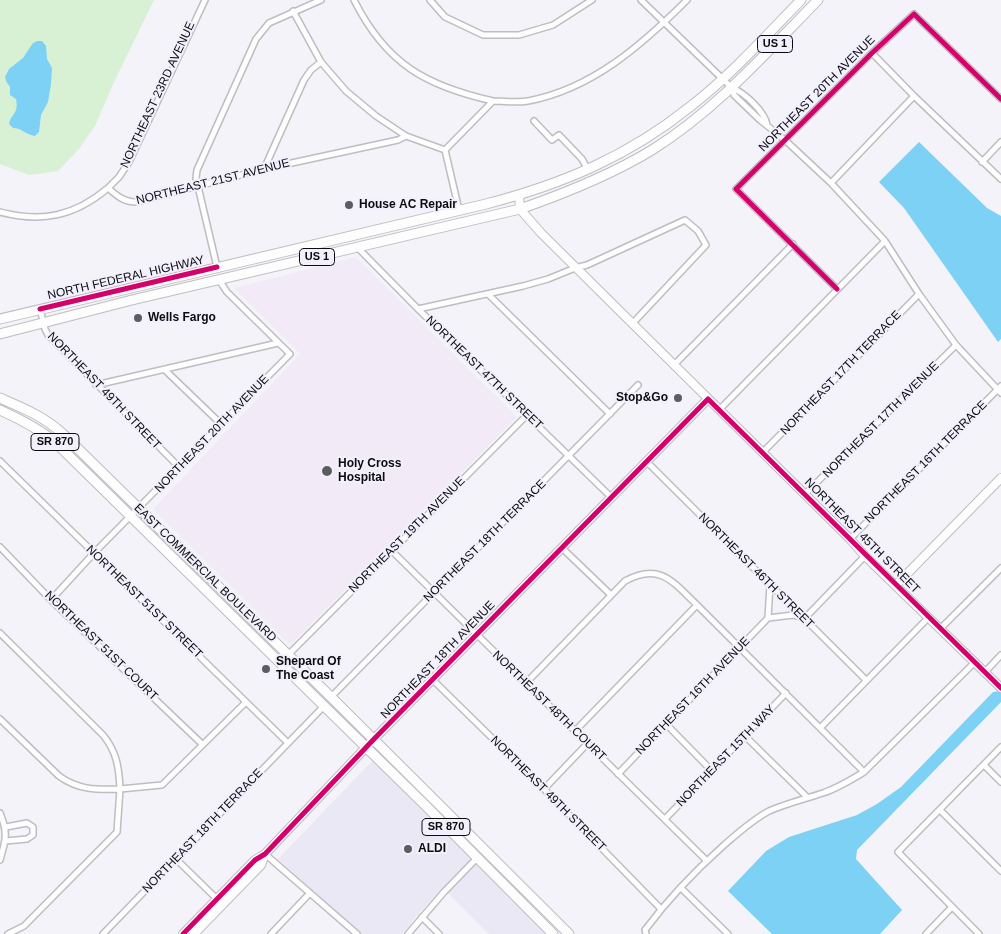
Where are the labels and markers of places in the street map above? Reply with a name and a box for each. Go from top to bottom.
place label: House AC Repair [359,198,457,212]
marker: House AC Repair [343,199,355,211]
place label: Wells Fargo [148,311,216,325]
marker: Wells Fargo [132,312,144,324]
place label: Stop&Go [616,391,668,405]
marker: Stop&Go [672,392,684,404]
place label: Holy Cross Hospital [338,457,401,485]
marker: Holy Cross Hospital [320,464,334,478]
place label: Shepard Of The Coast [276,655,341,683]
marker: Shepard Of The Coast [260,663,272,675]
place label: ALDI [418,842,446,856]
marker: ALDI [402,843,414,855]

